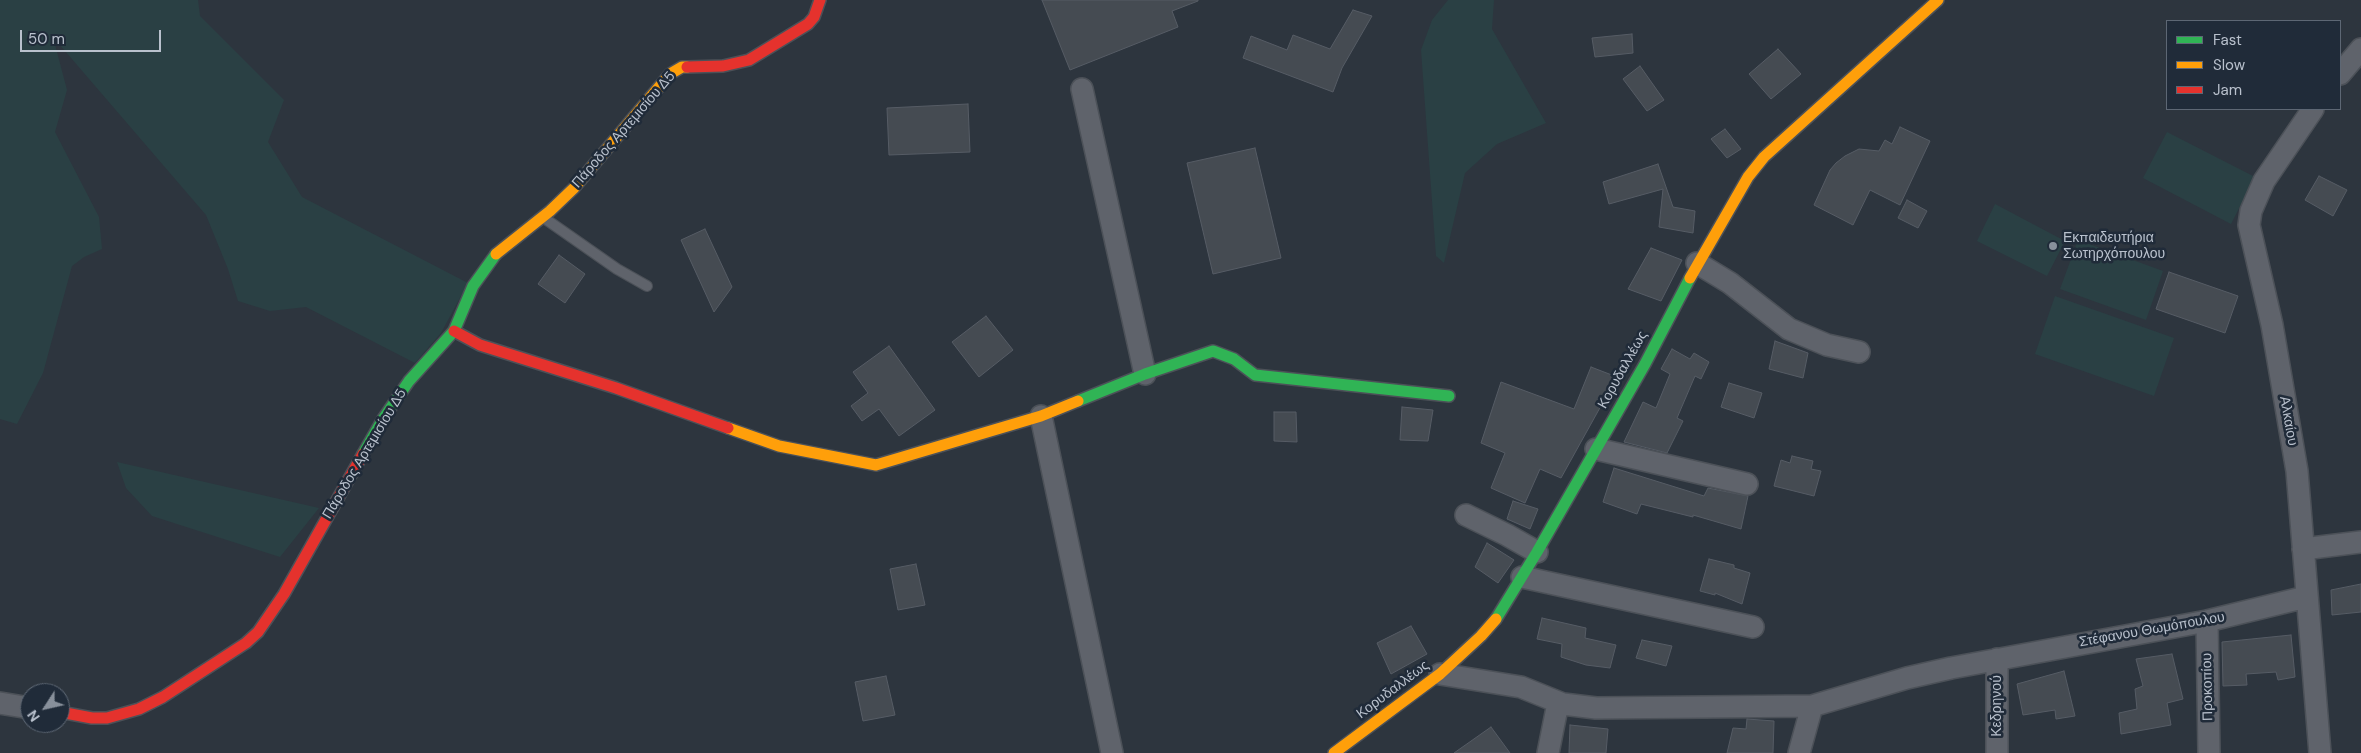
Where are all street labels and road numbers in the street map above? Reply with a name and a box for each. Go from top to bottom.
street label: Πάροδος Αρτεμισίου Δ5 [569,68,679,192]
street label: Κορυδαλλέως [1595,328,1651,412]
street label: Πάροδος Αρτεμισίου Δ5 [319,386,411,522]
street label: Αλκαίου [2275,395,2301,447]
street label: Στέφανου Θωμόπουλου [2078,609,2226,651]
street label: Προκοπίου [2199,653,2217,721]
street label: Κορυδαλλέως [1353,657,1433,723]
street label: Κεδρηνού [1989,675,2005,737]

